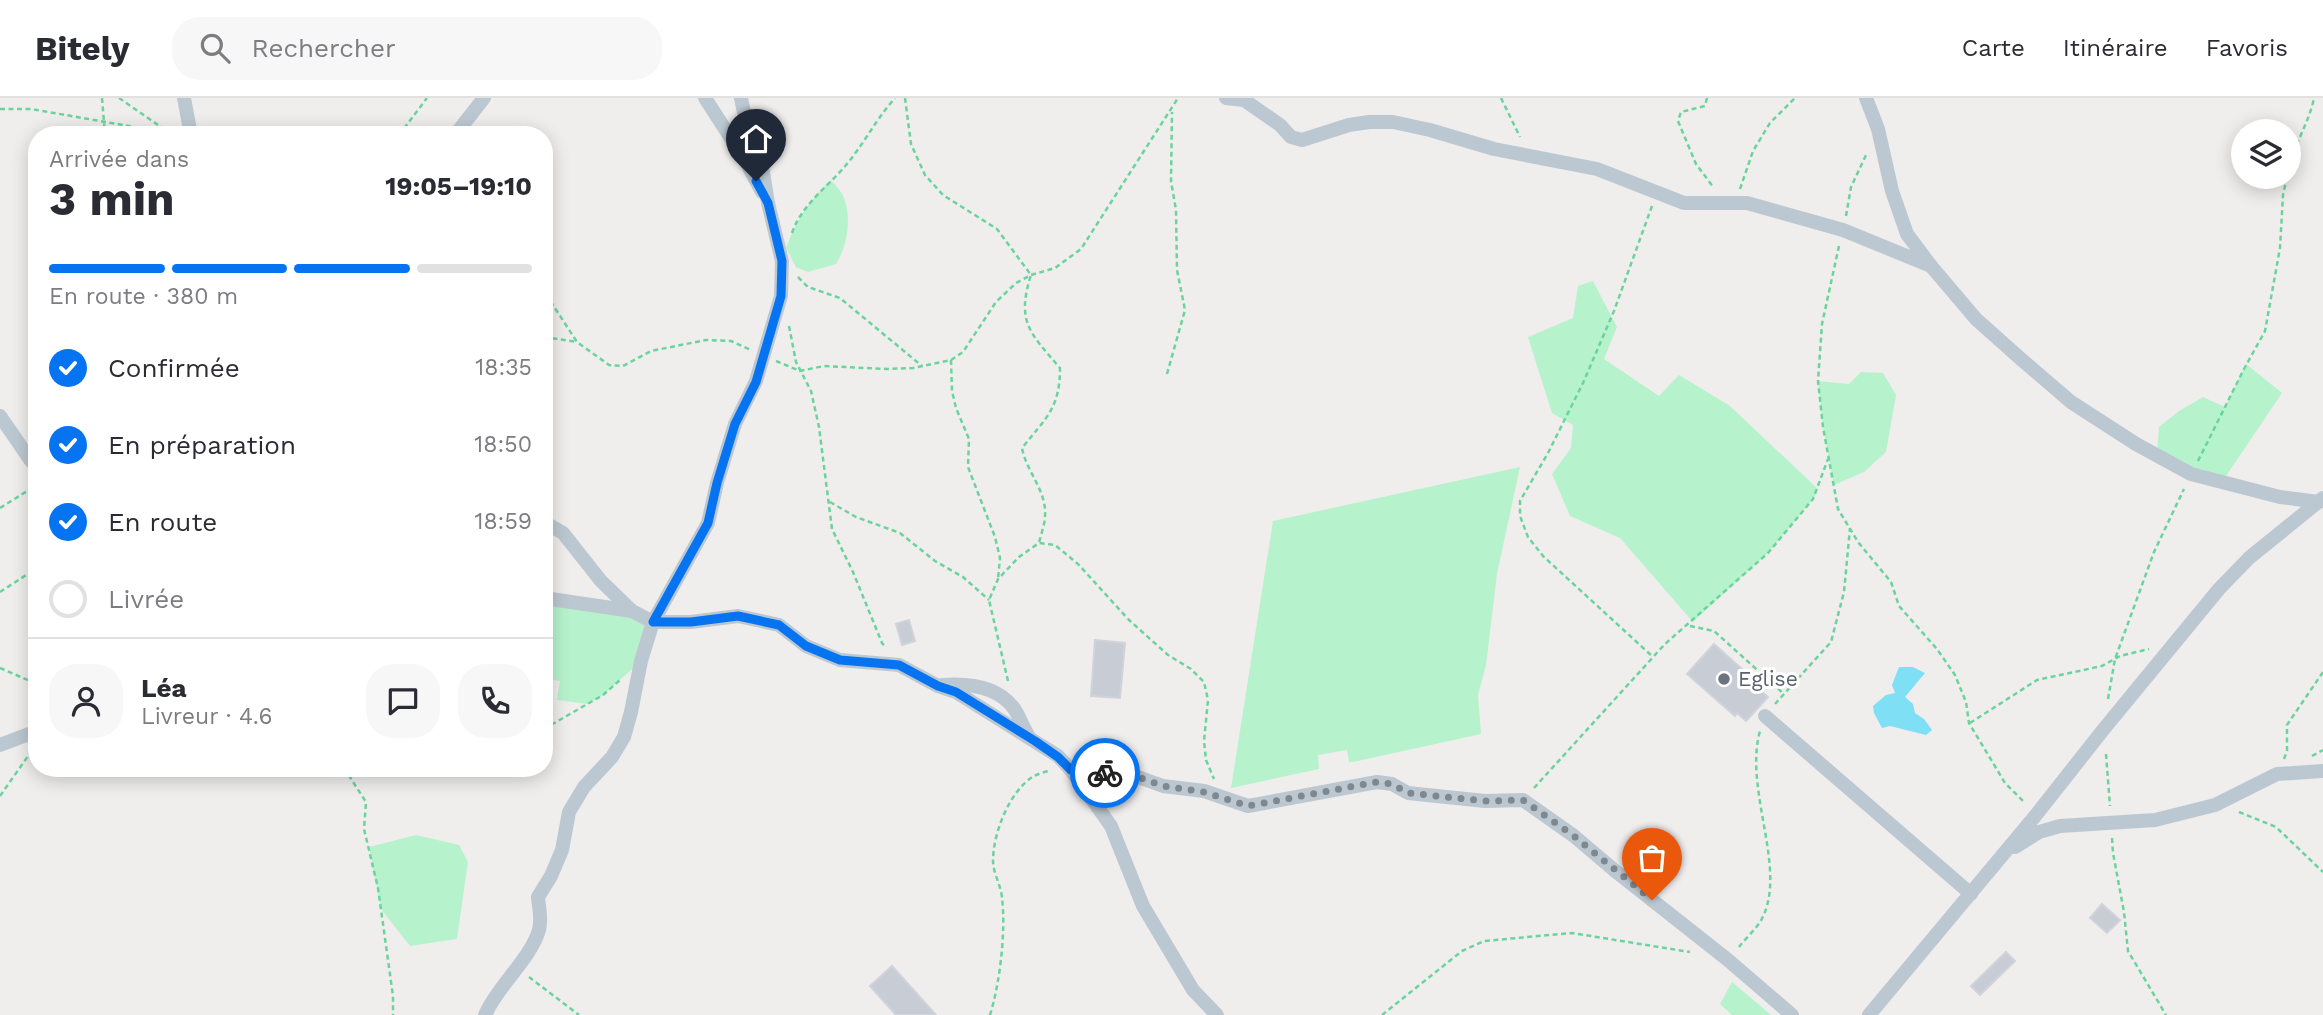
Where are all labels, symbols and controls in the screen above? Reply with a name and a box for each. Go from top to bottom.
search box [172,17,662,80]
text: Bitely [35,29,130,68]
icon: search [196,29,234,67]
text: Rechercher [252,33,396,63]
text: Carte [1962,34,2025,62]
text: Itinéraire [2063,34,2168,62]
text: Favoris [2206,34,2288,62]
pin [726,109,786,181]
map controls [2231,119,2301,189]
button: layers [2231,119,2301,189]
icon: home [737,120,775,158]
text: Arrivée dans [49,146,189,173]
text: 19:05–19:10 [385,171,532,201]
text: 3 min [49,172,175,226]
text: En route · 380 m [49,283,238,310]
icon: check [49,349,87,387]
text: Confirmée [108,353,240,383]
text: 18:35 [475,354,532,381]
icon: check [49,426,87,464]
text: En préparation [108,430,296,460]
text: 18:50 [474,431,532,458]
icon: check [49,503,87,541]
text: En route [108,507,217,537]
text: 18:59 [474,508,532,535]
text: Livrée [108,584,184,614]
button: person [49,664,123,738]
button: chat [366,664,440,738]
button: phone [458,664,532,738]
place label: Eglise [1738,666,1798,691]
marker: Eglise [1716,671,1732,687]
text: Léa [141,673,187,703]
text: Livreur · 4.6 [141,703,273,730]
courier [1070,738,1140,808]
icon: bike [1086,754,1124,792]
pin [1622,828,1682,900]
icon: bag [1633,839,1671,877]

